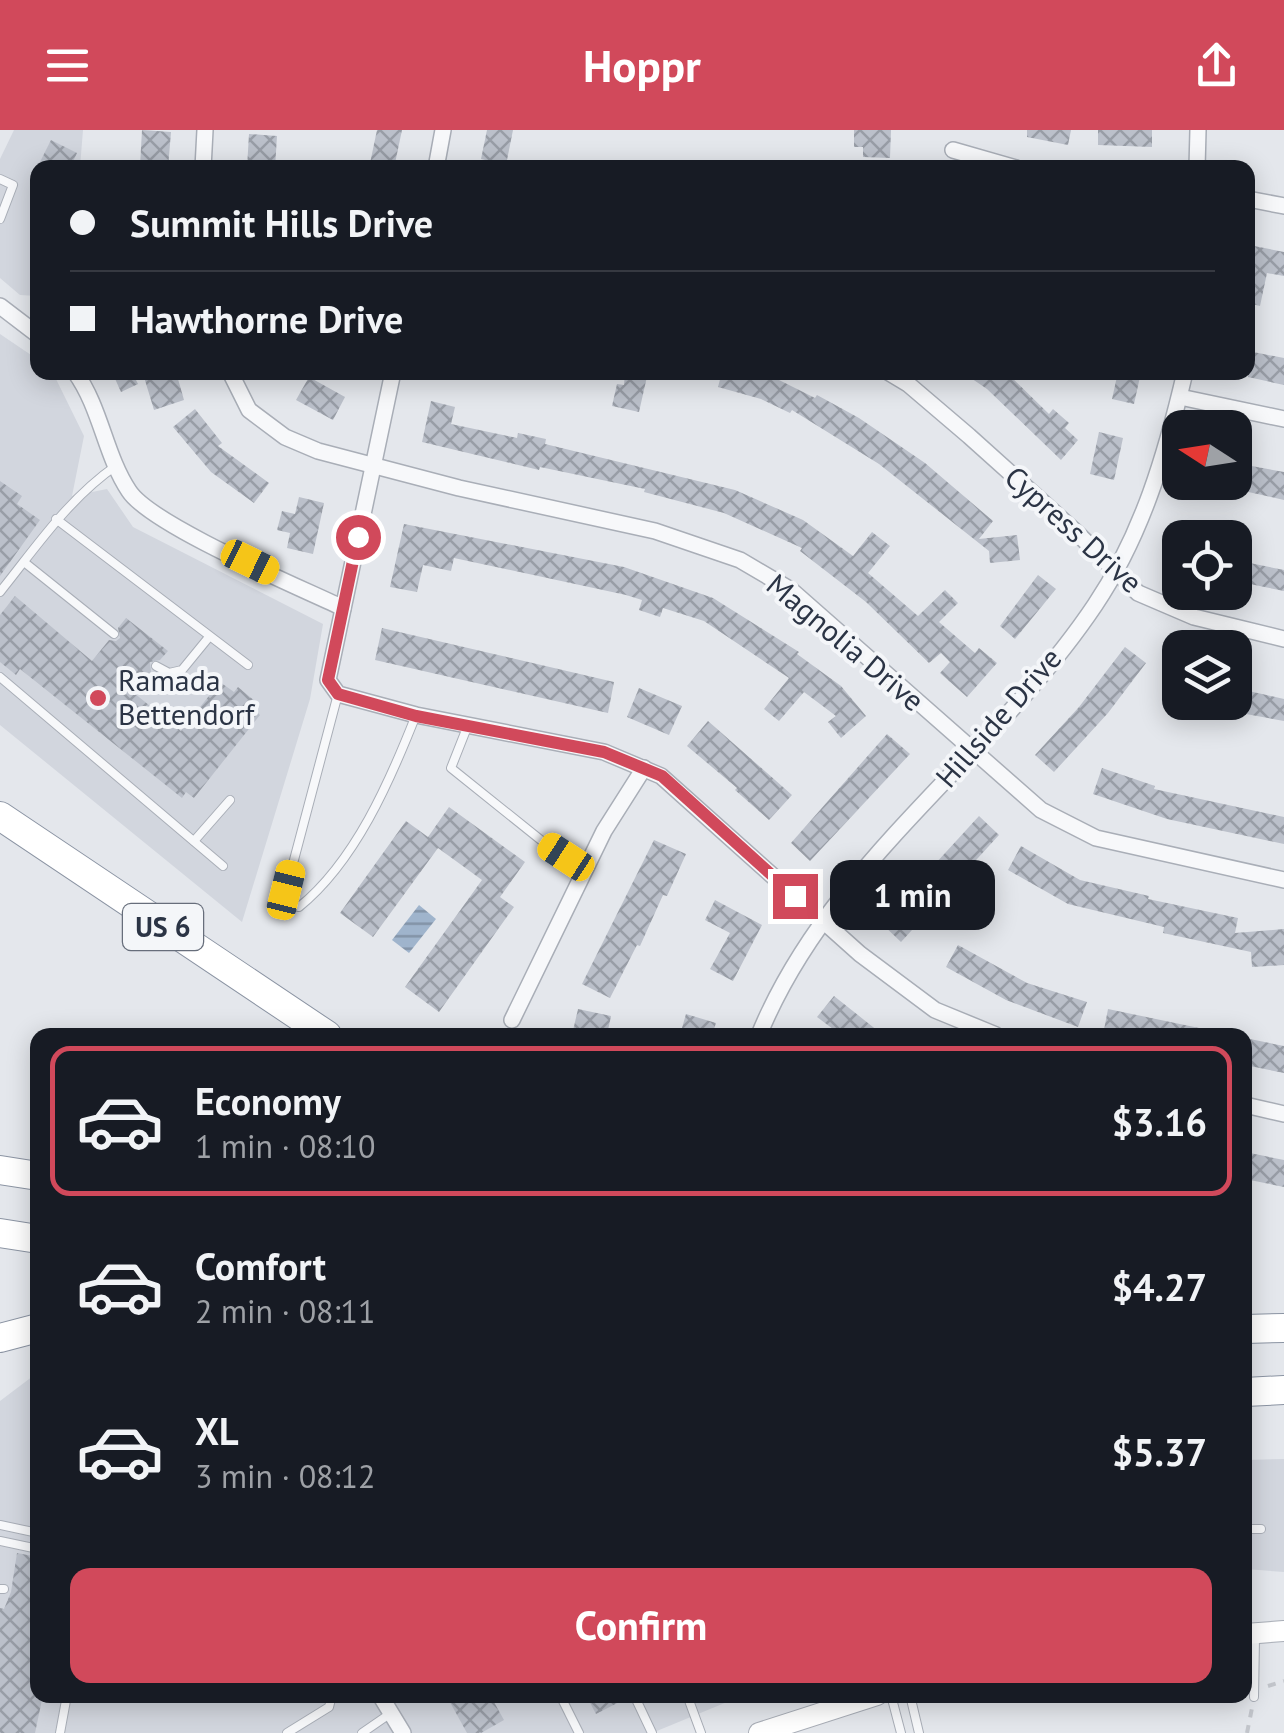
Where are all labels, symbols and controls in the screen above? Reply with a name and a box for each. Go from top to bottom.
text: Hoppr [583,36,701,94]
icon: menu [40,38,95,93]
icon: share [1189,38,1244,93]
text: Summit Hills Drive [130,198,433,247]
text: Hawthorne Drive [130,294,403,343]
north arrow [1162,410,1252,500]
map controls [1162,410,1252,720]
street label: Cypress Drive [997,457,1151,601]
route start [336,515,381,560]
button: locate [1162,520,1252,610]
car [216,535,284,589]
street label: Magnolia Drive [759,565,933,719]
button: layers [1162,630,1252,720]
street label: Hillside Drive [926,639,1069,795]
place label: Ramada Bettendorf [118,660,256,733]
marker: Ramada Bettendorf [87,687,109,709]
car [533,828,599,886]
car [264,857,308,923]
callout: 1 min [830,861,995,931]
route end [773,874,818,919]
text: 1 min [873,874,952,916]
road number: US 6 [123,904,203,950]
icon: car [75,1076,165,1166]
text: Economy [195,1076,341,1125]
text: $3.16 [1111,1097,1207,1146]
text: 1 min · 08:10 [195,1125,375,1167]
icon: car [75,1241,165,1331]
text: Comfort [195,1241,326,1290]
text: $4.27 [1111,1262,1207,1311]
text: 2 min · 08:11 [195,1290,375,1332]
icon: car [75,1406,165,1496]
text: XL [195,1406,239,1455]
text: $5.37 [1111,1427,1207,1476]
text: 3 min · 08:12 [195,1455,375,1497]
button: Confirm [70,1568,1212,1683]

